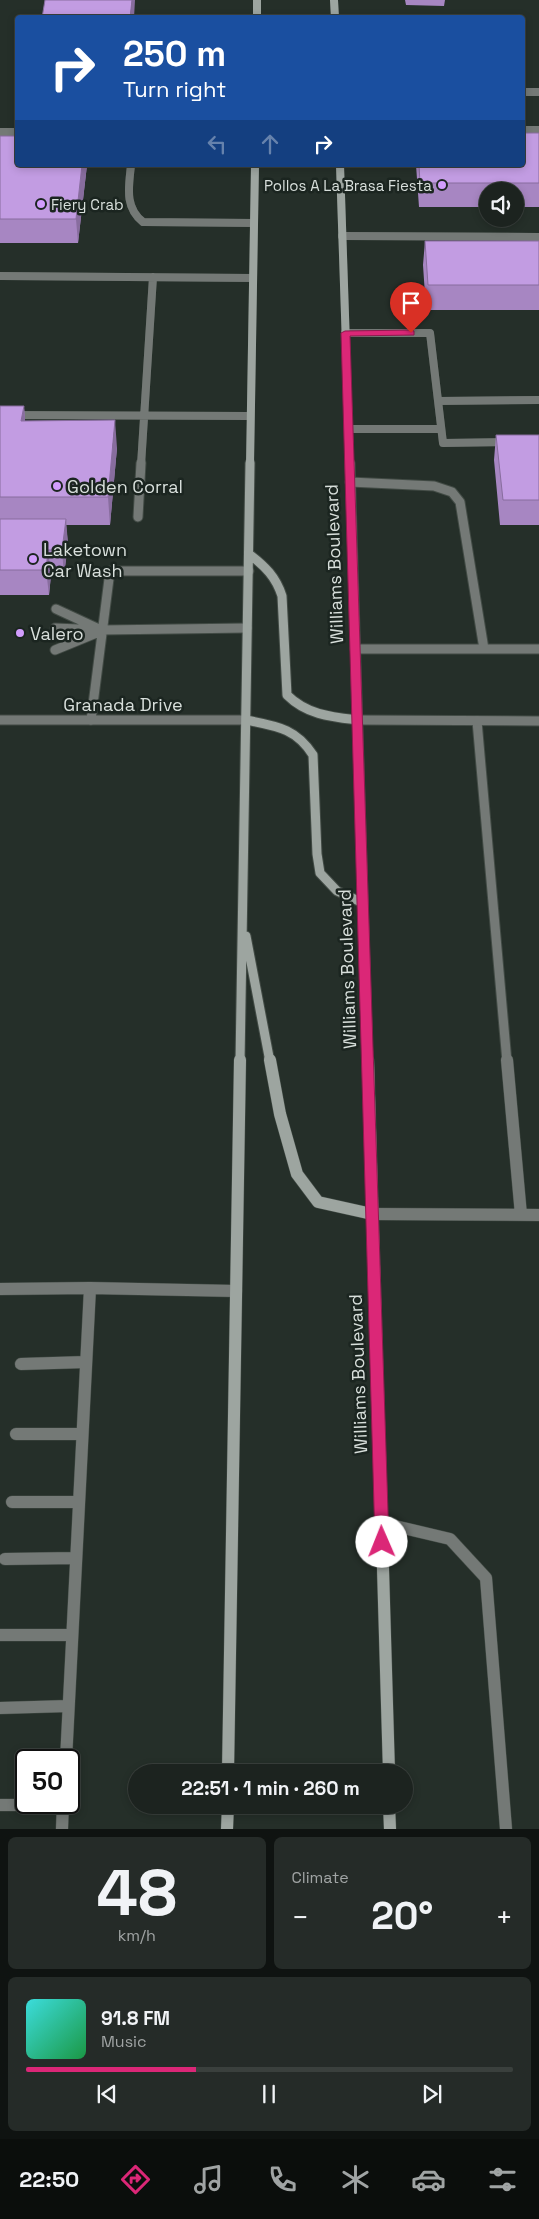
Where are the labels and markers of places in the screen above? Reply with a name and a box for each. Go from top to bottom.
place label: Pollos A La Brasa Fiesta [264,176,432,195]
marker: Pollos A La Brasa Fiesta [436,179,448,191]
place label: Fiery Crab [51,195,124,214]
marker: Fiery Crab [35,198,47,210]
pin [390,282,432,333]
place label: Golden Corral [67,475,183,498]
marker: Golden Corral [51,480,63,492]
place label: Laketown Car Wash [43,538,127,582]
marker: Laketown Car Wash [27,553,39,565]
place label: Valero [30,622,84,645]
marker: Valero [14,627,26,639]

